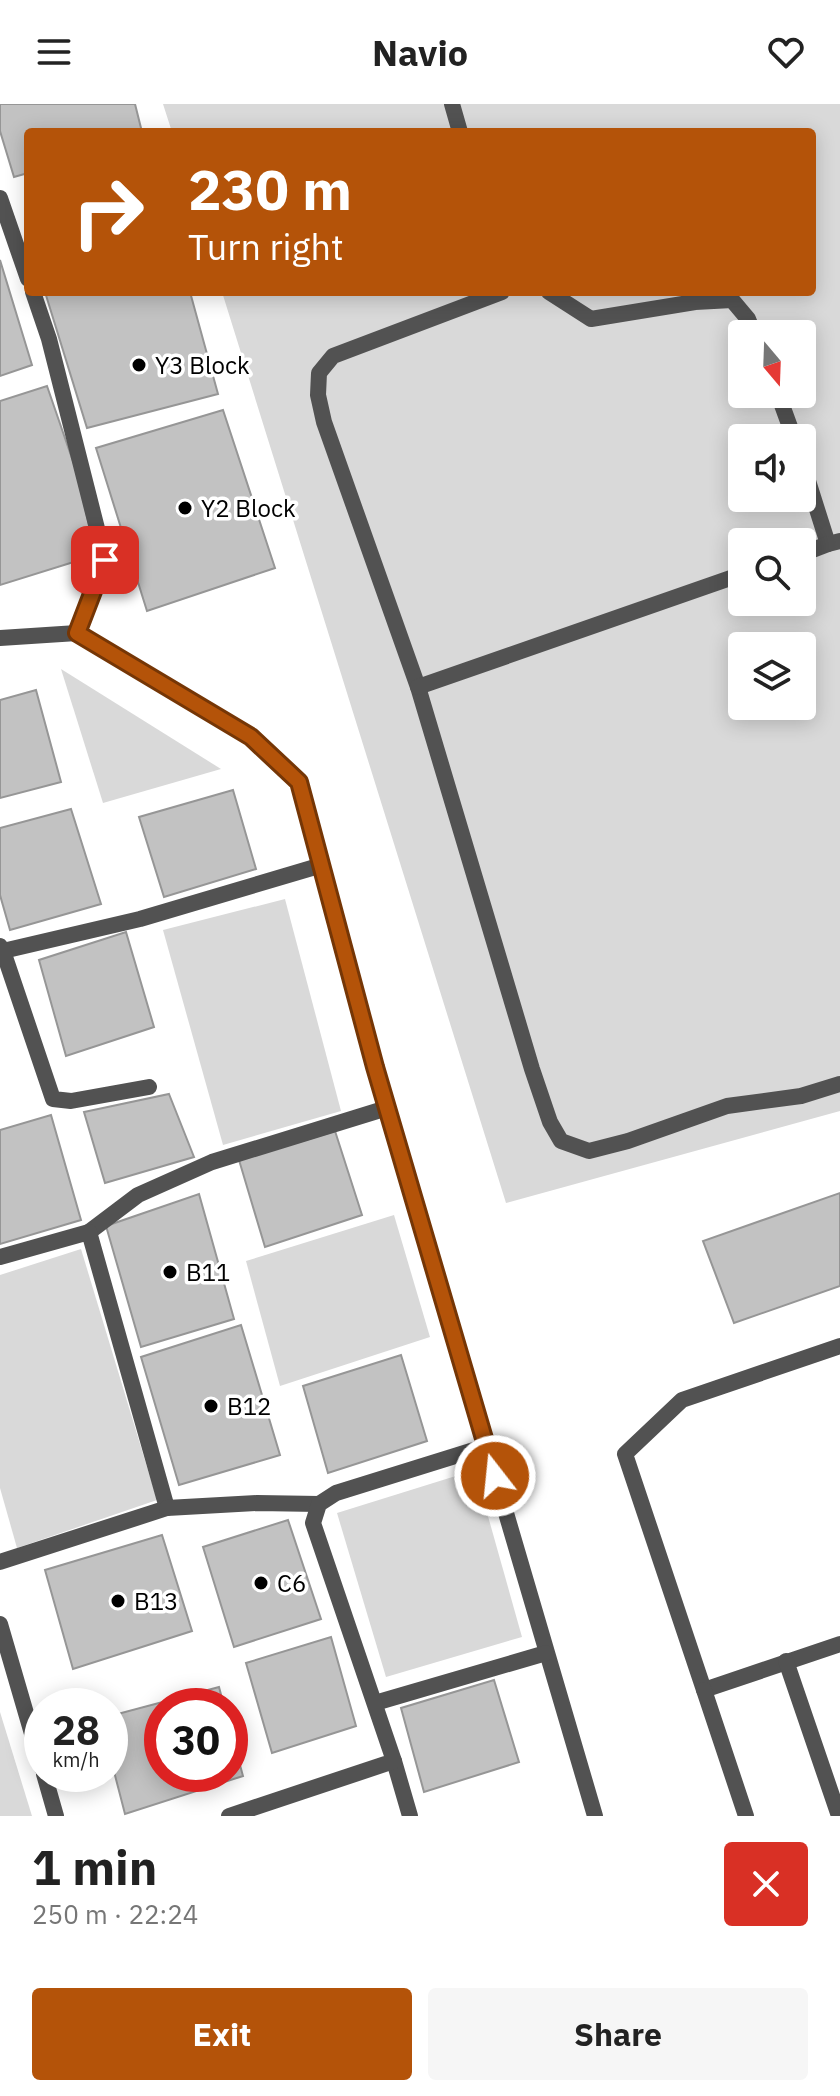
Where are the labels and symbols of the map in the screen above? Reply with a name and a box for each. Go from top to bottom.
north arrow [728,320,816,408]
place label: Y3 Block [155,349,250,381]
marker: Y3 Block [130,356,148,374]
place label: Y2 Block [201,492,296,524]
marker: Y2 Block [176,499,194,517]
pin [71,526,139,594]
place label: B11 [186,1256,230,1288]
marker: B11 [161,1263,179,1281]
place label: B12 [227,1390,271,1422]
marker: B12 [202,1397,220,1415]
position arrow [453,1434,537,1518]
place label: C6 [277,1567,306,1599]
marker: C6 [252,1574,270,1592]
place label: B13 [134,1585,178,1617]
marker: B13 [109,1592,127,1610]
speed limit sign: 30 [144,1688,248,1792]

